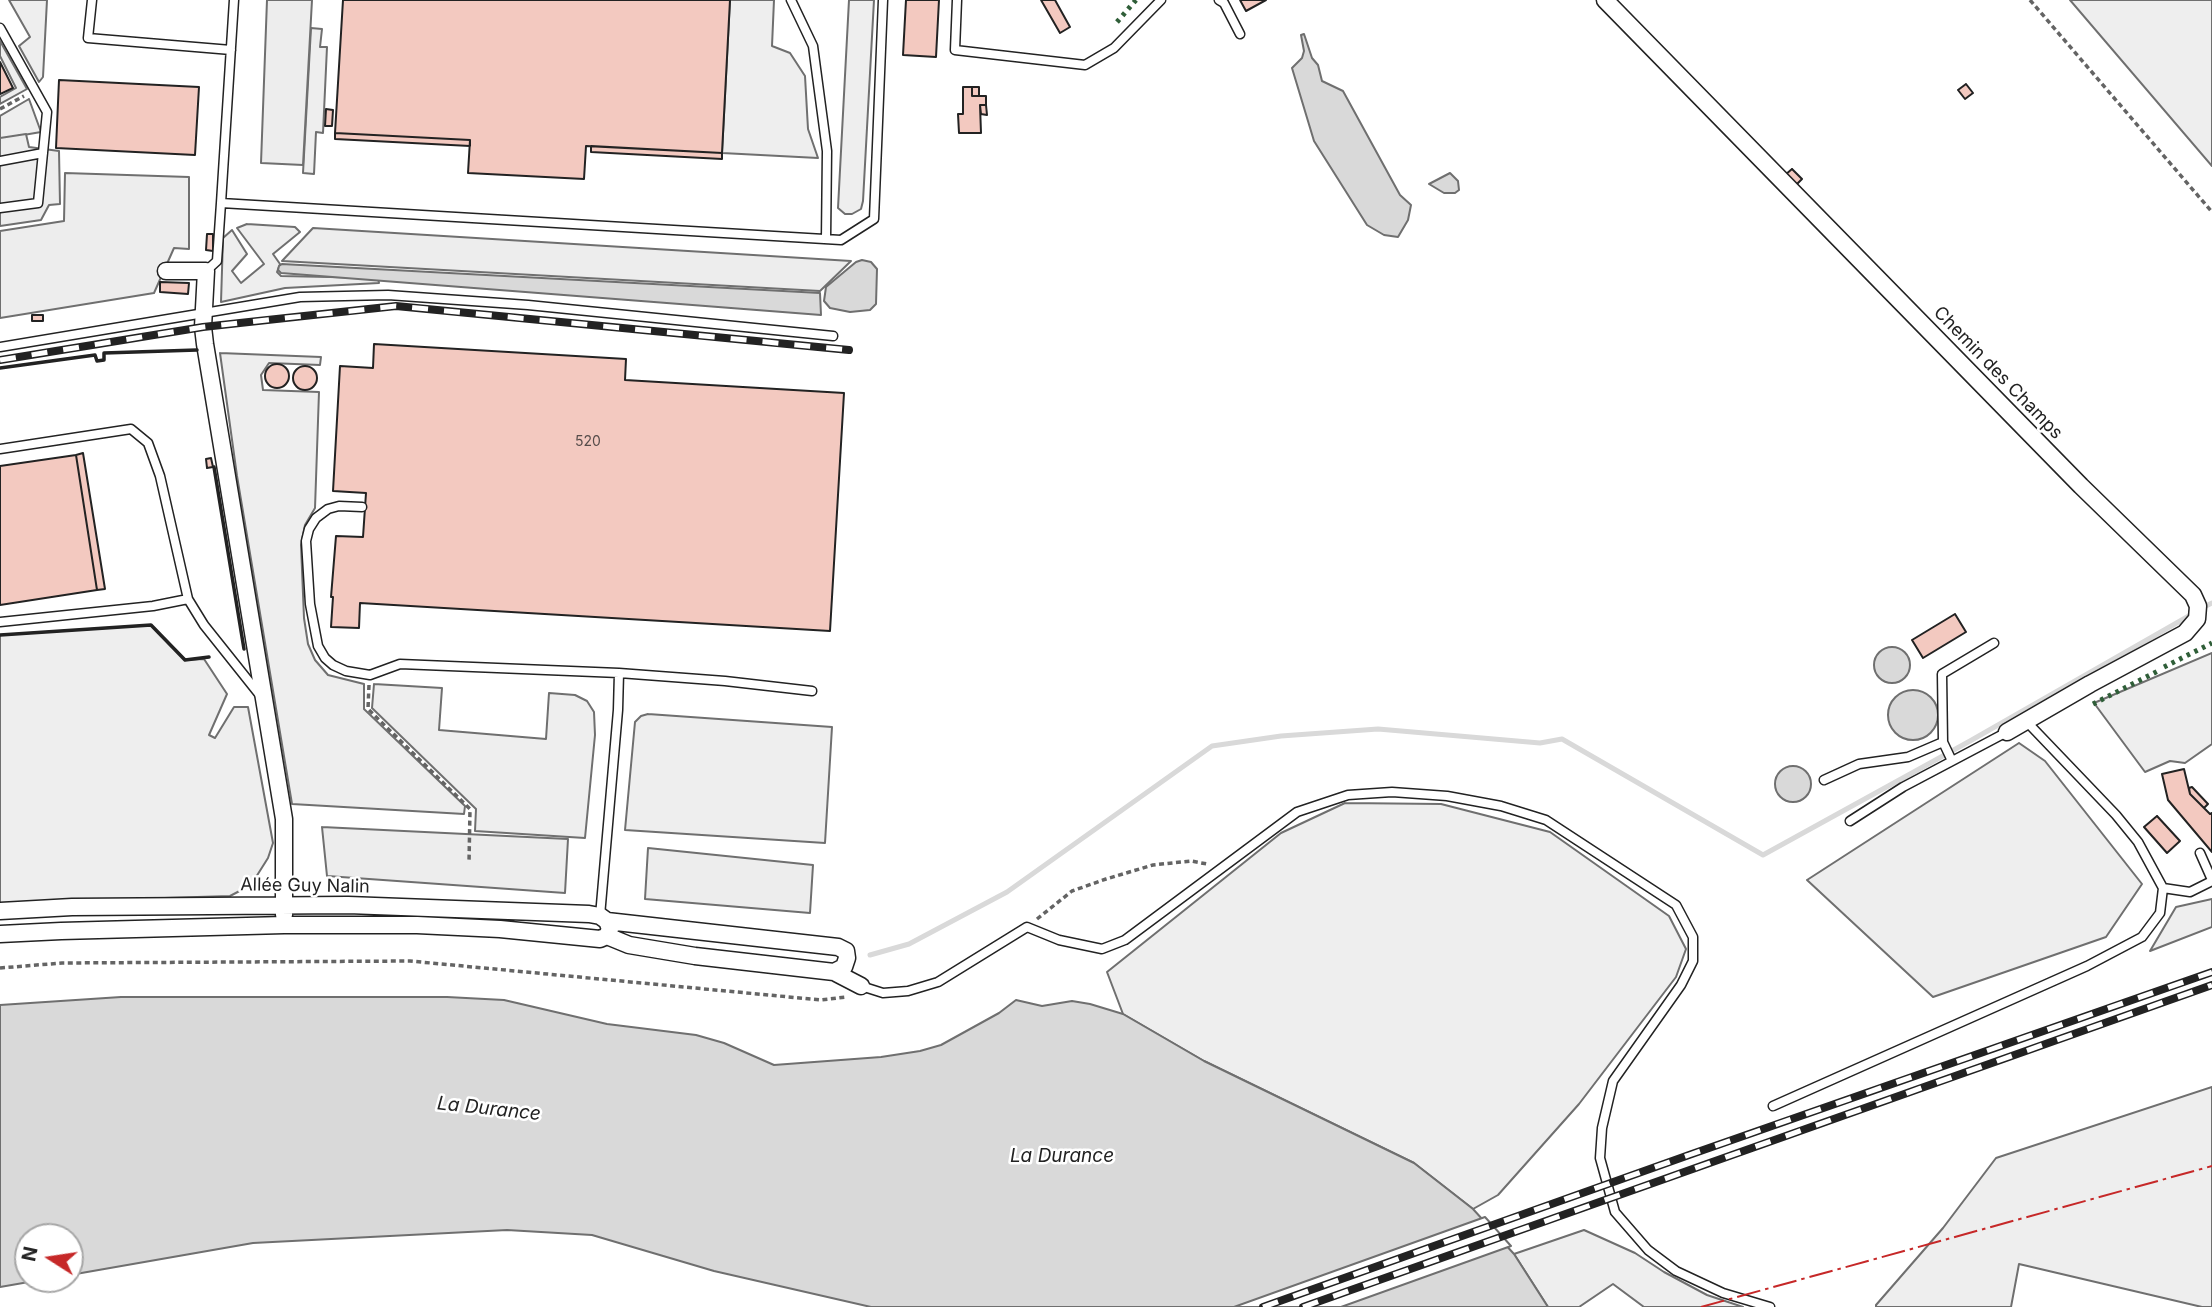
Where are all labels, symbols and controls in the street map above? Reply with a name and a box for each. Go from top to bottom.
street label: Chemin des Champs [1929,302,2067,444]
house number: 520 [575,434,601,450]
street label: Allée Guy Nalin [240,874,370,898]
water label: La Durance [436,1092,542,1126]
water label: La Durance [1010,1145,1114,1167]
north arrow [14,1223,84,1293]
text: N [17,1244,43,1263]

